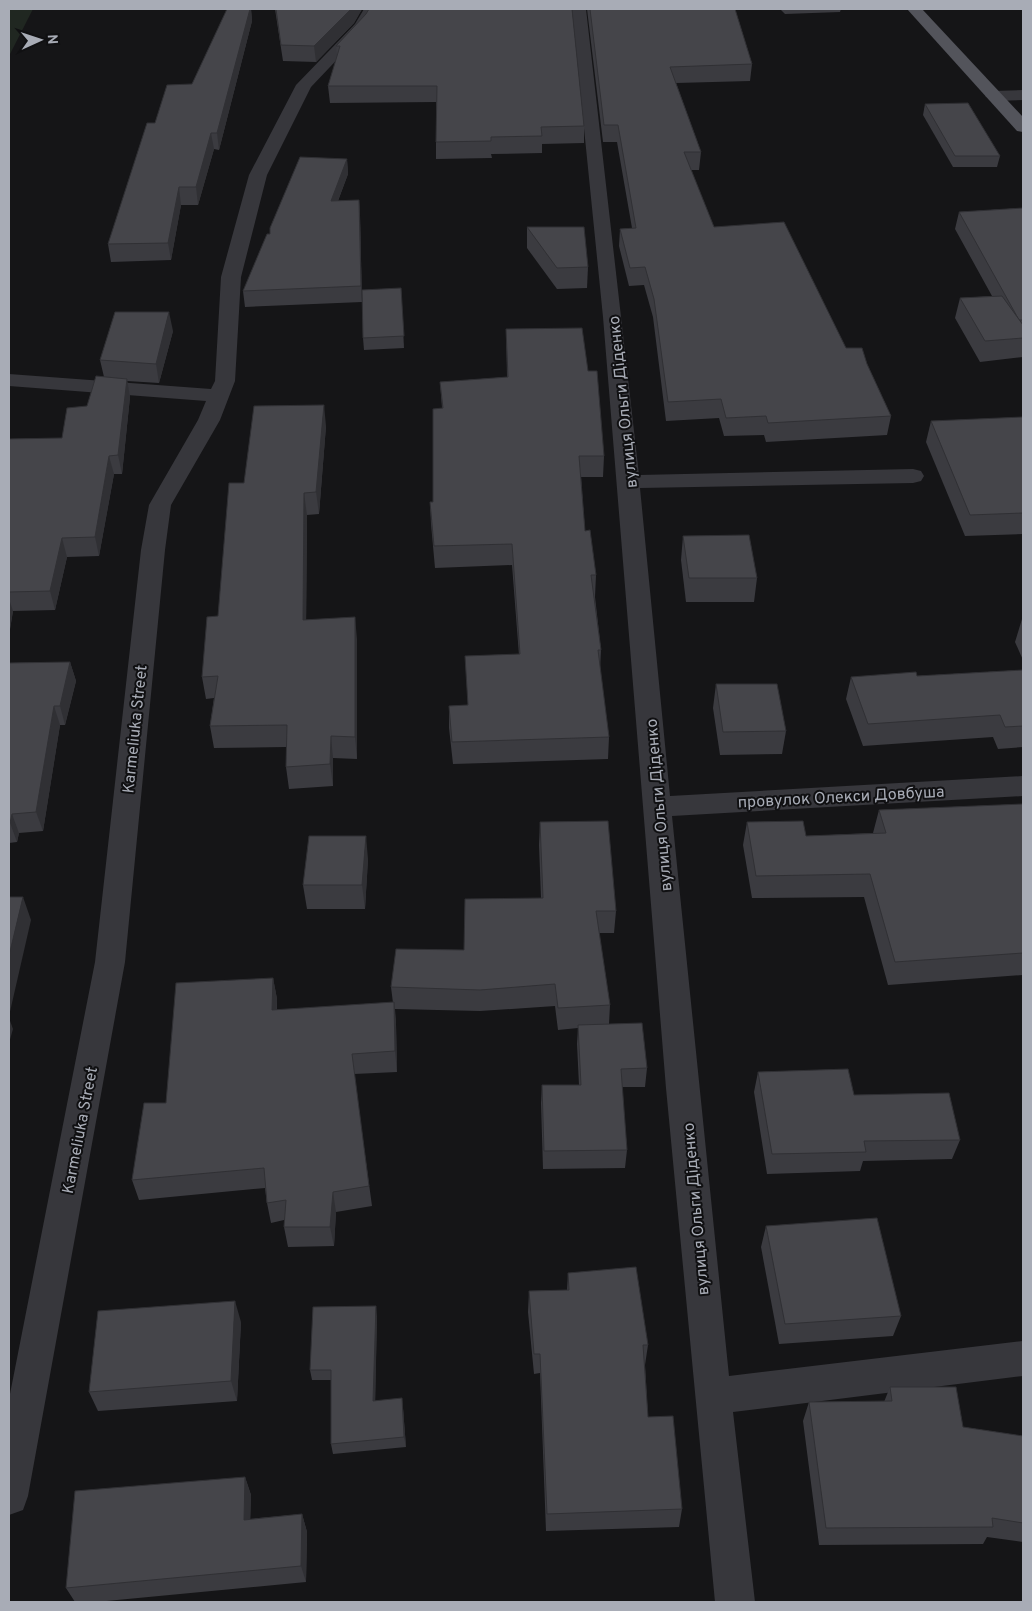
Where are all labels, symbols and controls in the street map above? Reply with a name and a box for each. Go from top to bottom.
north arrow [15,15,65,65]
text: N [43,34,60,45]
street label: вулиця Ольги Діденко [605,315,643,489]
street label: Karmeliuka Street [119,664,153,794]
street label: вулиця Ольги Діденко [642,718,677,892]
street label: провулок Олекси Довбуша [737,783,945,813]
street label: Karmeliuka Street [59,1065,103,1196]
street label: вулиця Ольги Діденко [679,1122,714,1296]

